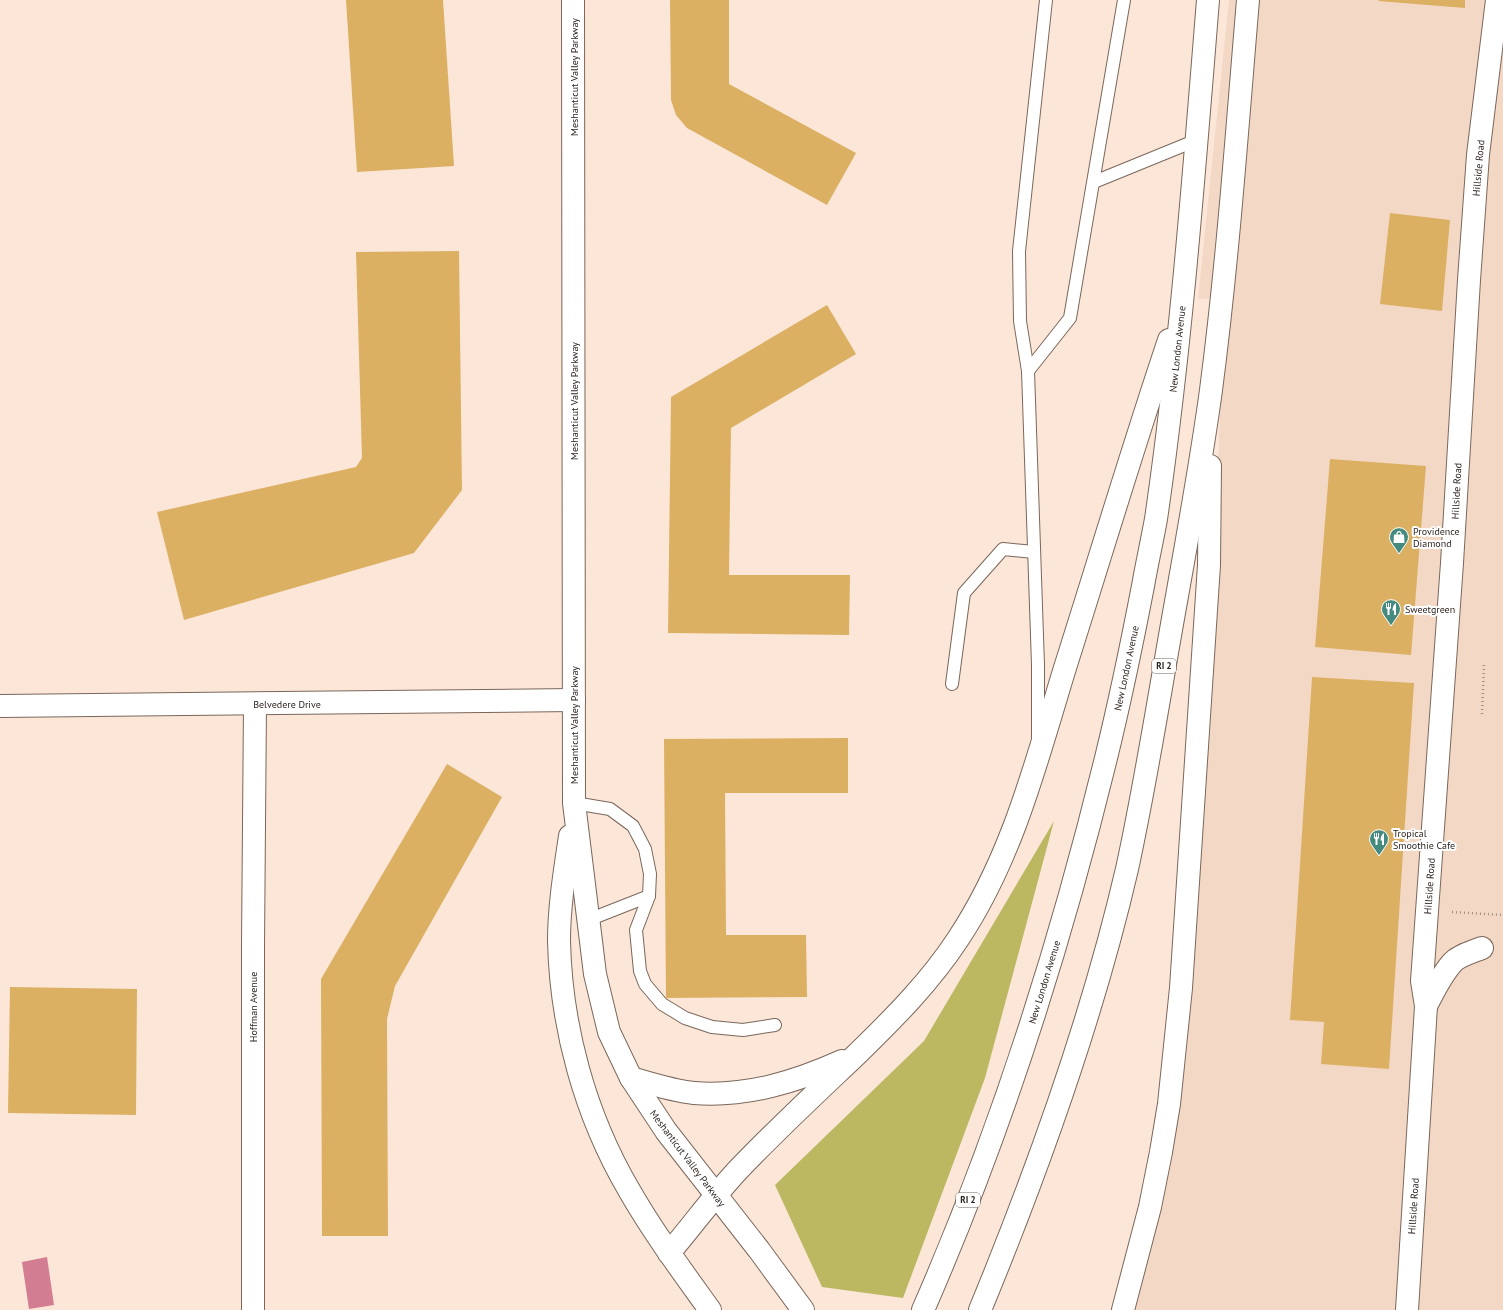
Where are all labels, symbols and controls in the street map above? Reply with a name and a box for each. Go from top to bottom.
street label: Meshanticut Valley Parkway [568,18,581,136]
street label: Hillside Road [1470,139,1487,197]
street label: New London Avenue [1167,305,1188,393]
street label: Meshanticut Valley Parkway [568,342,581,460]
street label: Hillside Road [1449,463,1464,520]
place label: Providence Diamond [1413,525,1460,550]
shop icon: Providence Diamond [1388,526,1410,554]
restaurant icon: Sweetgreen [1380,598,1402,626]
place label: Sweetgreen [1405,603,1455,616]
street label: New London Avenue [1111,624,1142,712]
road number: RI 2 [1152,659,1176,673]
street label: Meshanticut Valley Parkway [568,666,581,784]
street label: Belvedere Drive [253,698,321,711]
place label: Tropical Smoothie Cafe [1393,827,1455,852]
restaurant icon: Tropical Smoothie Cafe [1368,828,1390,856]
street label: Hillside Road [1421,857,1438,915]
street label: New London Avenue [1026,939,1063,1025]
street label: Hoffman Avenue [247,972,260,1042]
street label: Meshanticut Valley Parkway [647,1107,729,1210]
street label: Hillside Road [1405,1177,1422,1235]
road number: RI 2 [956,1193,980,1207]

